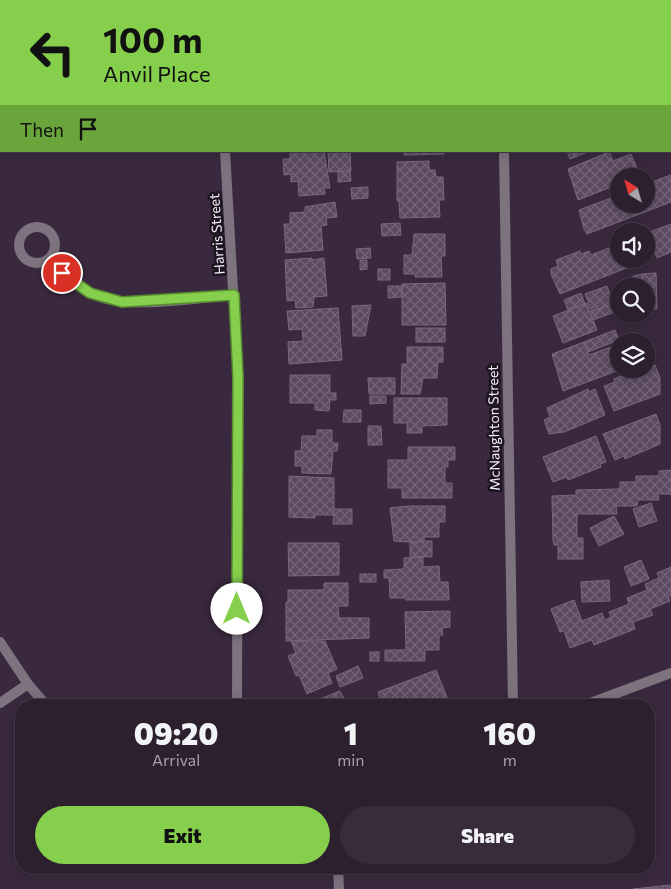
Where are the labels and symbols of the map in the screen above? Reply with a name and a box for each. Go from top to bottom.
north arrow [610,168,655,212]
street label: Harris Street [205,193,228,275]
pin [41,252,83,294]
street label: McNaughton Street [484,365,503,491]
position arrow [210,582,262,634]

